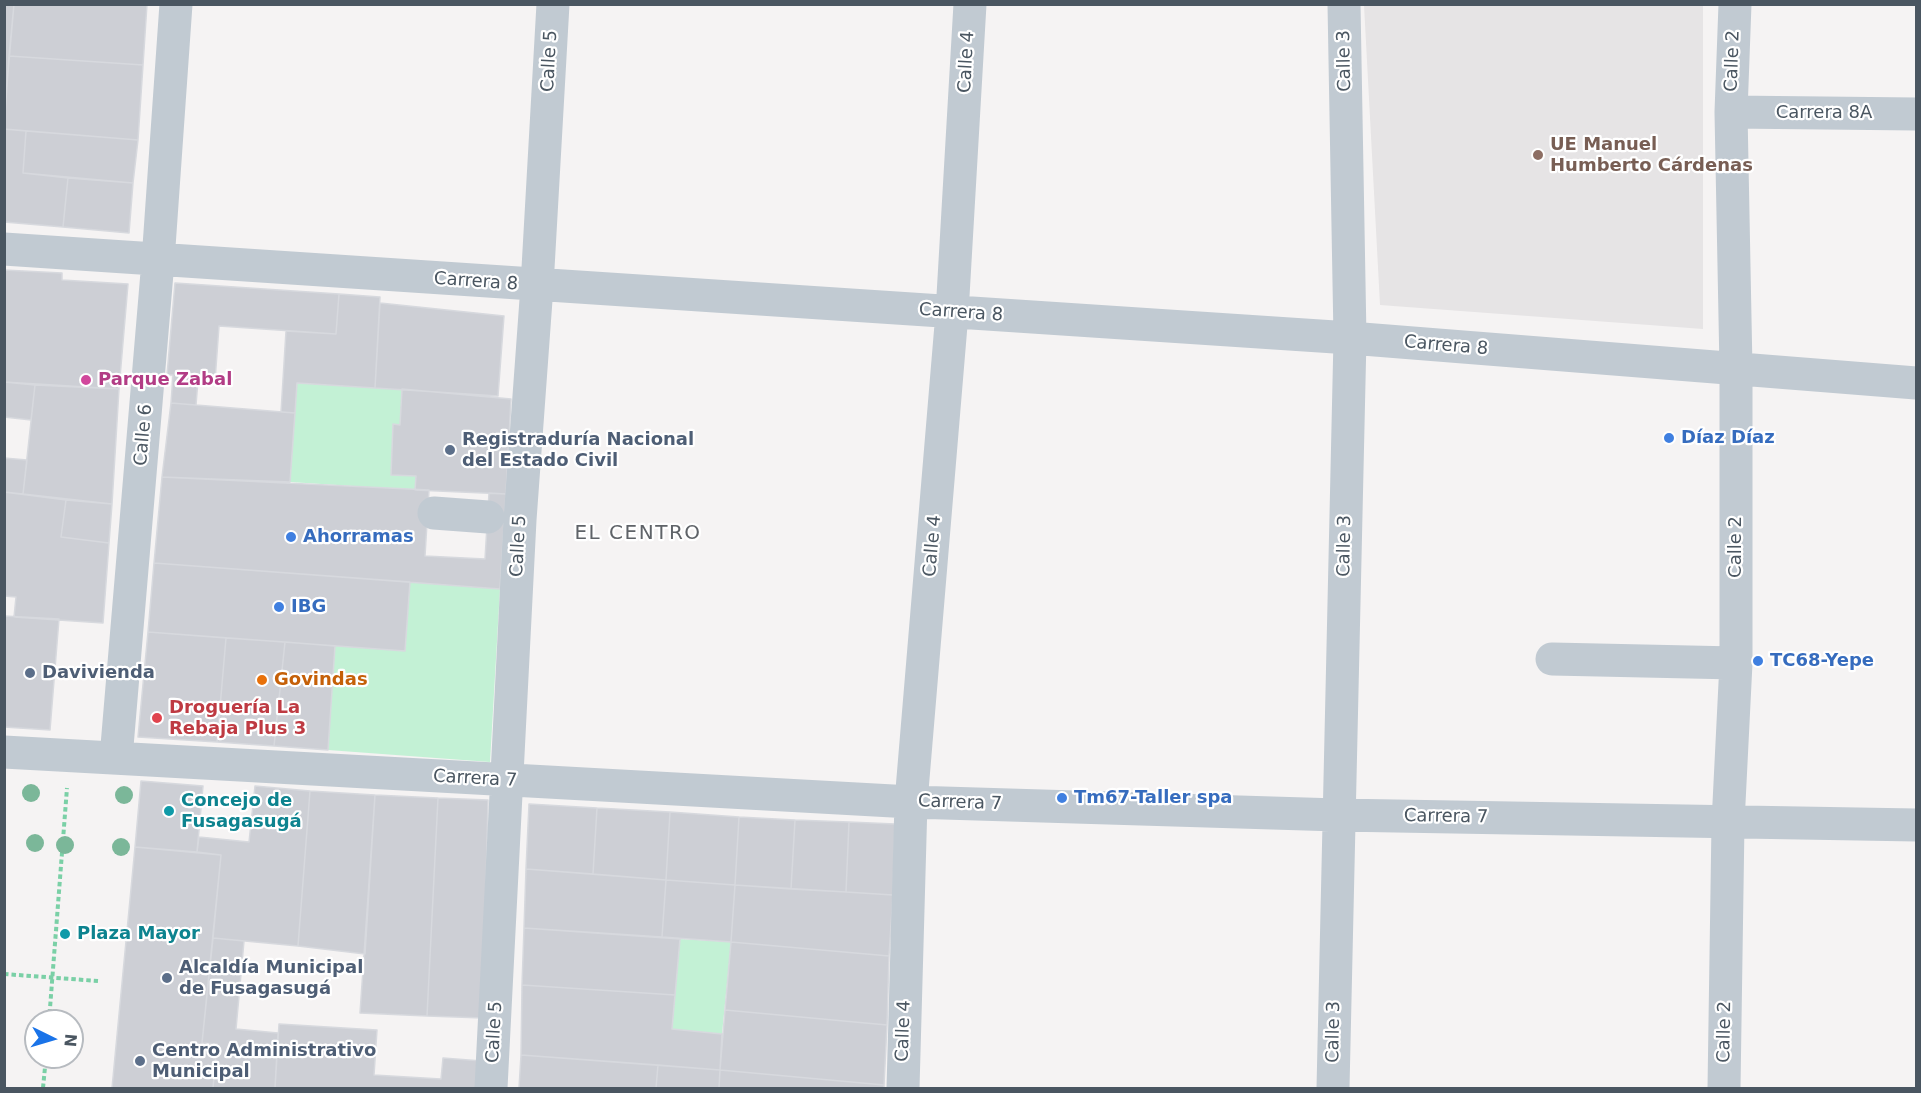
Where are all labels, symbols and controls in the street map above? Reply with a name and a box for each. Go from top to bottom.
street label: Calle 5 [538,30,562,92]
street label: Calle 3 [1334,30,1356,92]
street label: Calle 2 [1721,30,1745,92]
street label: Calle 4 [955,31,979,93]
street label: Carrera 8A [1776,102,1872,124]
place label: UE Manuel Humberto Cárdenas [1550,134,1753,176]
marker: UE Manuel Humberto Cárdenas [1531,148,1545,162]
street label: Carrera 8 [433,268,519,296]
street label: Carrera 8 [918,299,1004,327]
street label: Carrera 8 [1403,332,1489,360]
place label: Parque Zabal [98,369,232,391]
marker: Parque Zabal [79,373,93,387]
street label: Calle 6 [131,403,157,467]
place label: Díaz Díaz [1681,427,1775,449]
place label: Registraduría Nacional del Estado Civil [462,429,694,472]
marker: Díaz Díaz [1662,431,1676,445]
marker: Registraduría Nacional del Estado Civil [443,443,457,457]
street label: Calle 4 [920,514,946,578]
street label: Calle 5 [507,515,531,577]
street label: Calle 3 [1334,515,1356,577]
street label: Calle 2 [1725,516,1747,578]
district label: EL CENTRO [574,522,702,546]
place label: Ahorramas [303,526,414,548]
marker: Ahorramas [284,530,298,544]
place label: IBG [291,596,326,618]
marker: IBG [272,600,286,614]
place label: TC68-Yepe [1770,650,1874,672]
marker: TC68-Yepe [1751,654,1765,668]
place label: Davivienda [42,662,155,684]
marker: Davivienda [23,666,37,680]
place label: Govindas [274,669,368,691]
marker: Govindas [255,673,269,687]
place label: Droguería La Rebaja Plus 3 [169,697,306,740]
marker: Droguería La Rebaja Plus 3 [150,711,164,725]
street label: Carrera 7 [432,766,518,792]
place label: Tm67-Taller spa [1074,787,1232,809]
place label: Concejo de Fusagasugá [181,790,302,832]
street label: Carrera 7 [917,791,1003,815]
marker: Tm67-Taller spa [1055,791,1069,805]
marker: Concejo de Fusagasugá [162,804,176,818]
street label: Carrera 7 [1404,805,1488,829]
place label: Plaza Mayor [77,923,200,945]
marker: Plaza Mayor [58,927,72,941]
place label: Alcaldía Municipal de Fusagasugá [179,957,363,1000]
marker: Alcaldía Municipal de Fusagasugá [160,971,174,985]
street label: Calle 4 [892,1000,916,1062]
street label: Calle 5 [483,1001,507,1063]
street label: Calle 3 [1323,1001,1345,1063]
street label: Calle 2 [1714,1001,1736,1063]
north arrow [24,1009,84,1069]
text: N [60,1033,80,1048]
place label: Centro Administrativo Municipal [152,1040,376,1082]
marker: Centro Administrativo Municipal [133,1054,147,1068]

